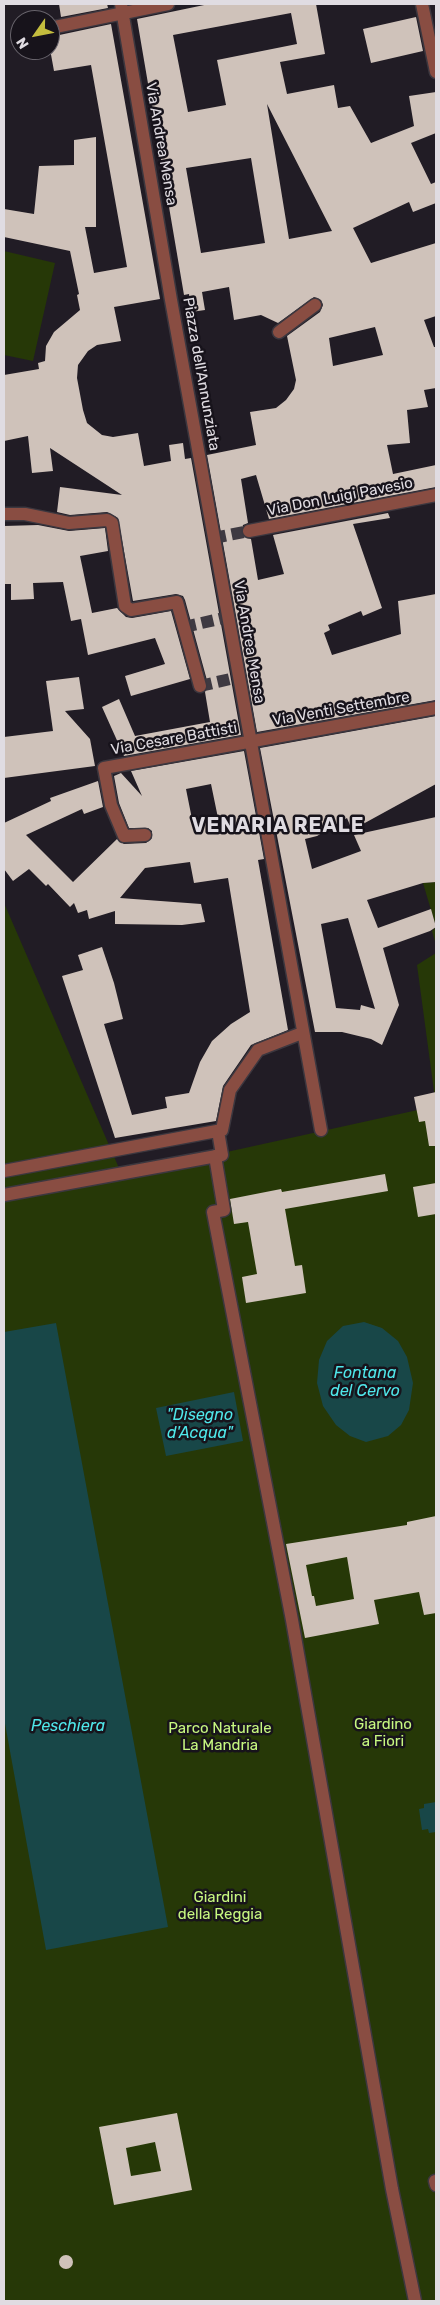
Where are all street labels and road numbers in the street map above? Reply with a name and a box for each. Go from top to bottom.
street label: Via Andrea Mensa [141,81,181,207]
street label: Piazza dell'Annunziata [179,296,223,452]
street label: Via Don Luigi Pavesio [266,474,414,520]
street label: Via Andrea Mensa [229,579,269,705]
street label: Via Venti Settembre [271,688,411,730]
street label: Via Cesare Battisti [109,719,239,759]

